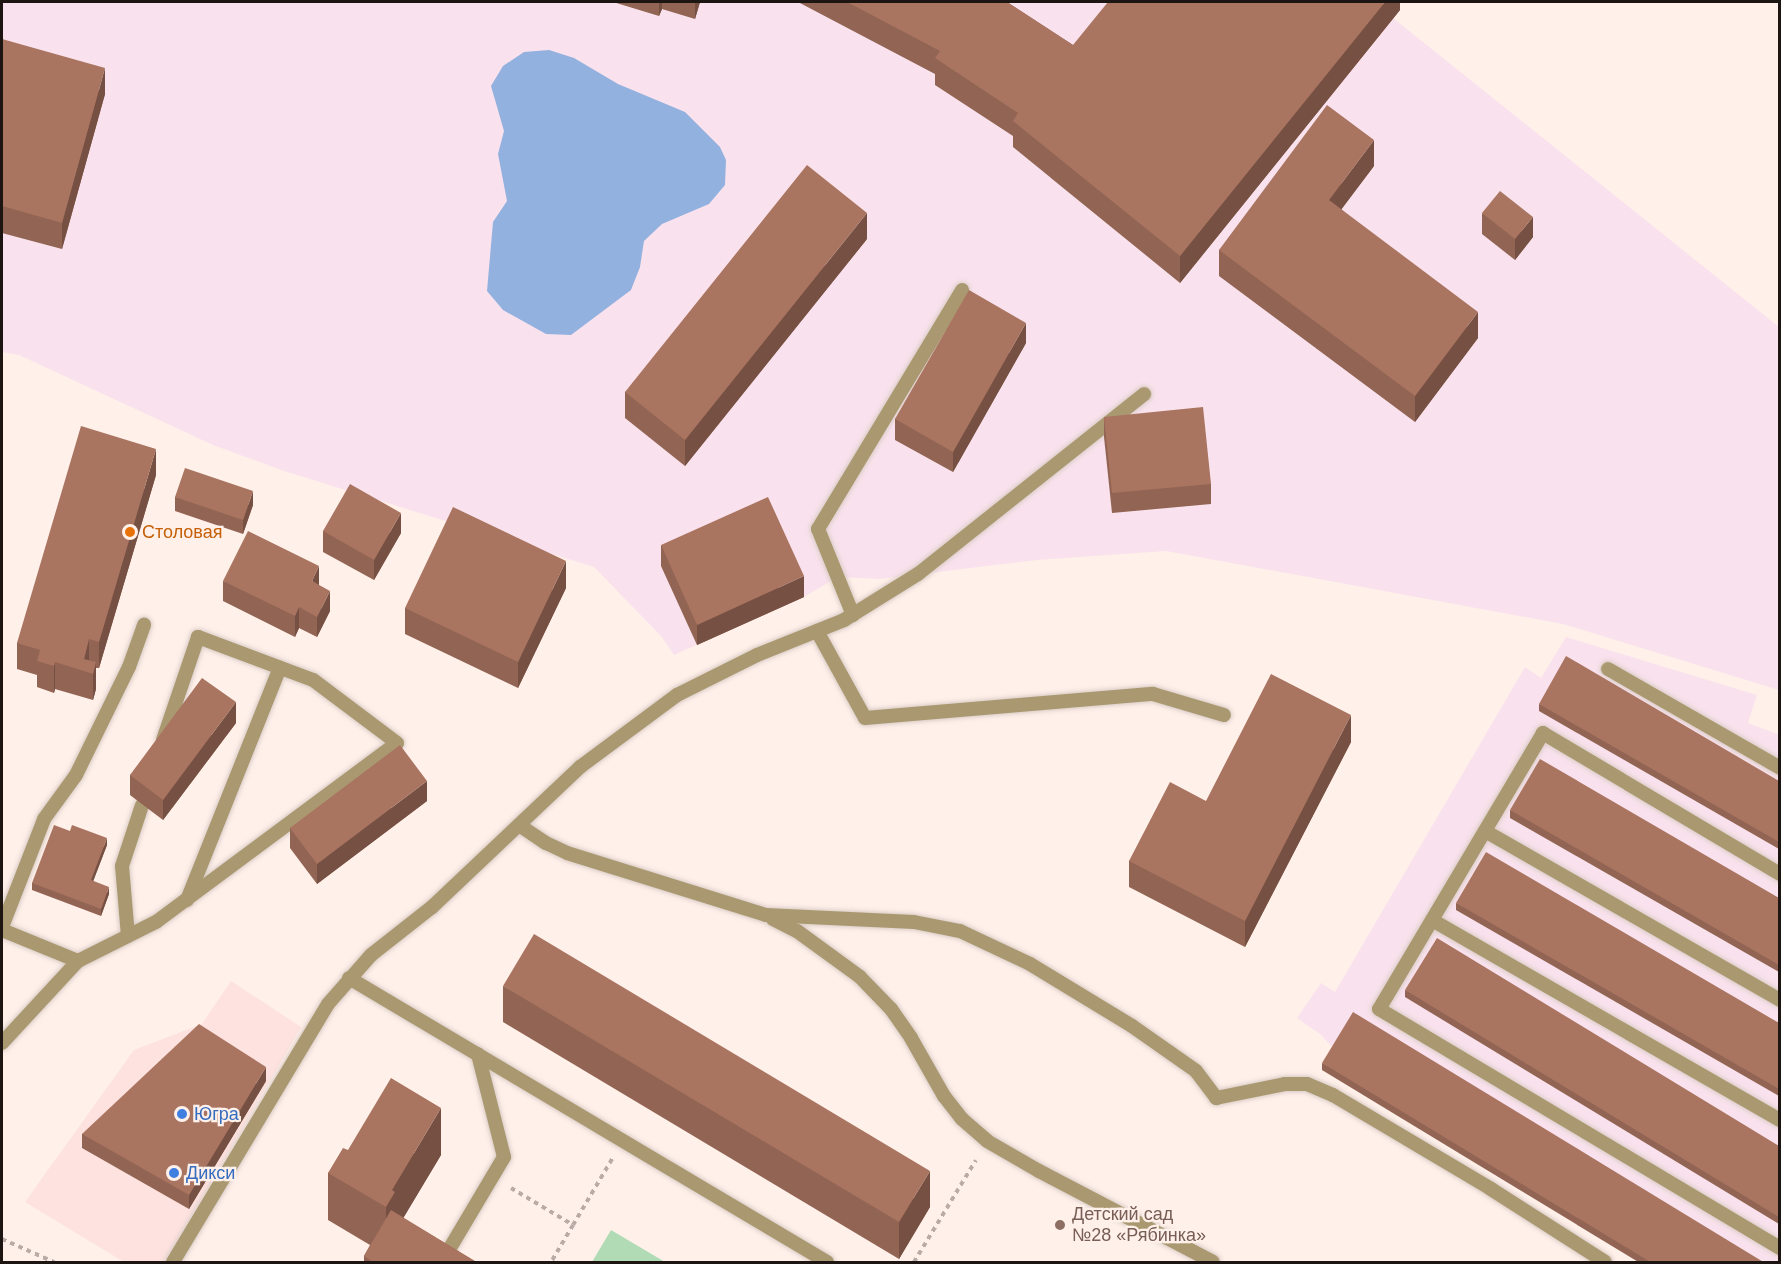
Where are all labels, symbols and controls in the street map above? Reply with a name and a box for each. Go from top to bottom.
place label: Столовая [142,521,222,543]
marker: Столовая [123,525,137,539]
place label: Югра [194,1103,239,1125]
marker: Югра [175,1107,189,1121]
place label: Дикси [186,1162,235,1184]
marker: Дикси [167,1166,181,1180]
place label: Детский сад №28 «Рябинка» [1072,1204,1206,1246]
marker: Детский сад №28 «Рябинка» [1053,1218,1067,1232]

